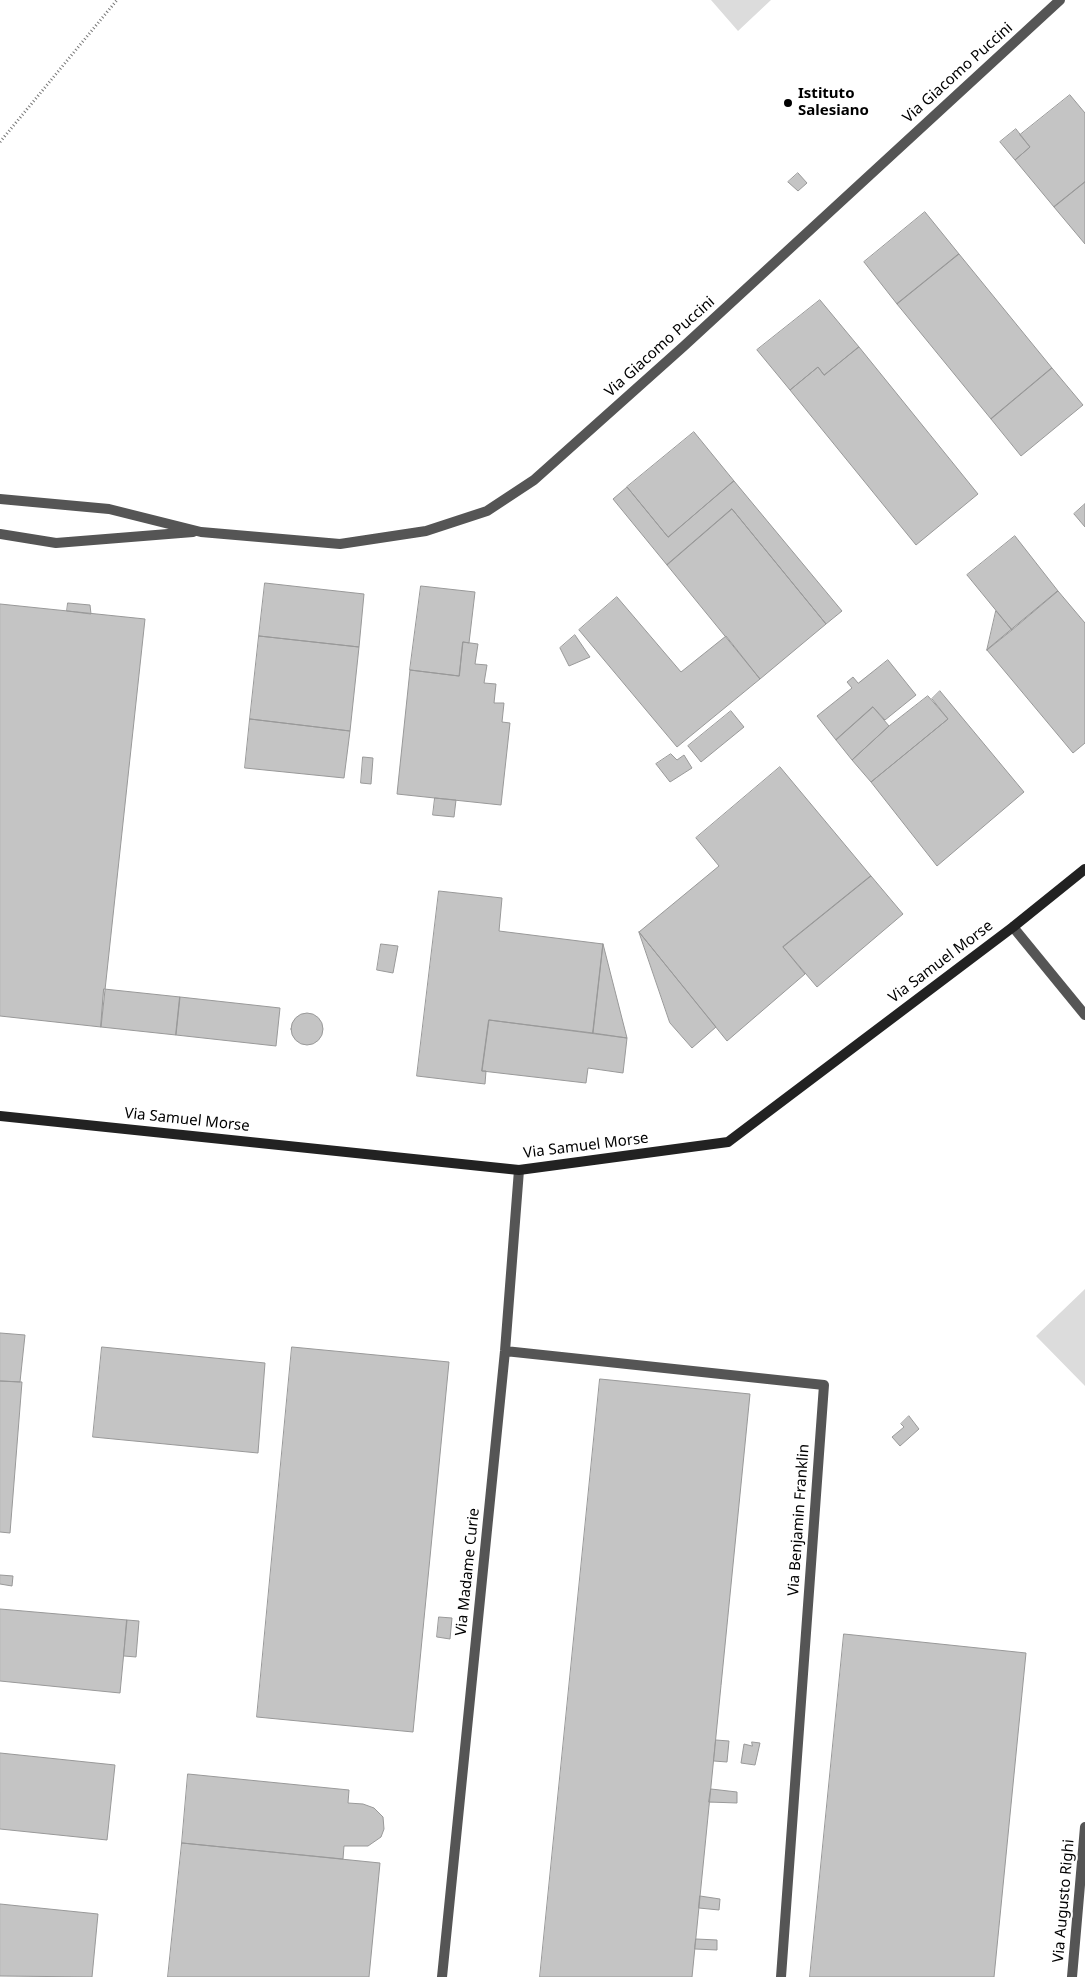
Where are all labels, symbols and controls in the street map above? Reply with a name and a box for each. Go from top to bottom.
street label: Via Giacomo Puccini [899,19,1017,127]
place label: Istituto Salesiano [798,85,869,120]
marker: Istituto Salesiano [782,97,794,109]
street label: Via Giacomo Puccini [601,293,719,401]
street label: Via Samuel Morse [885,917,997,1007]
street label: Via Samuel Morse [123,1104,251,1136]
street label: Via Samuel Morse [522,1129,650,1163]
street label: Via Benjamin Franklin [785,1443,813,1597]
street label: Via Madame Curie [452,1507,484,1637]
street label: Via Augusto Righi [1050,1839,1078,1963]

